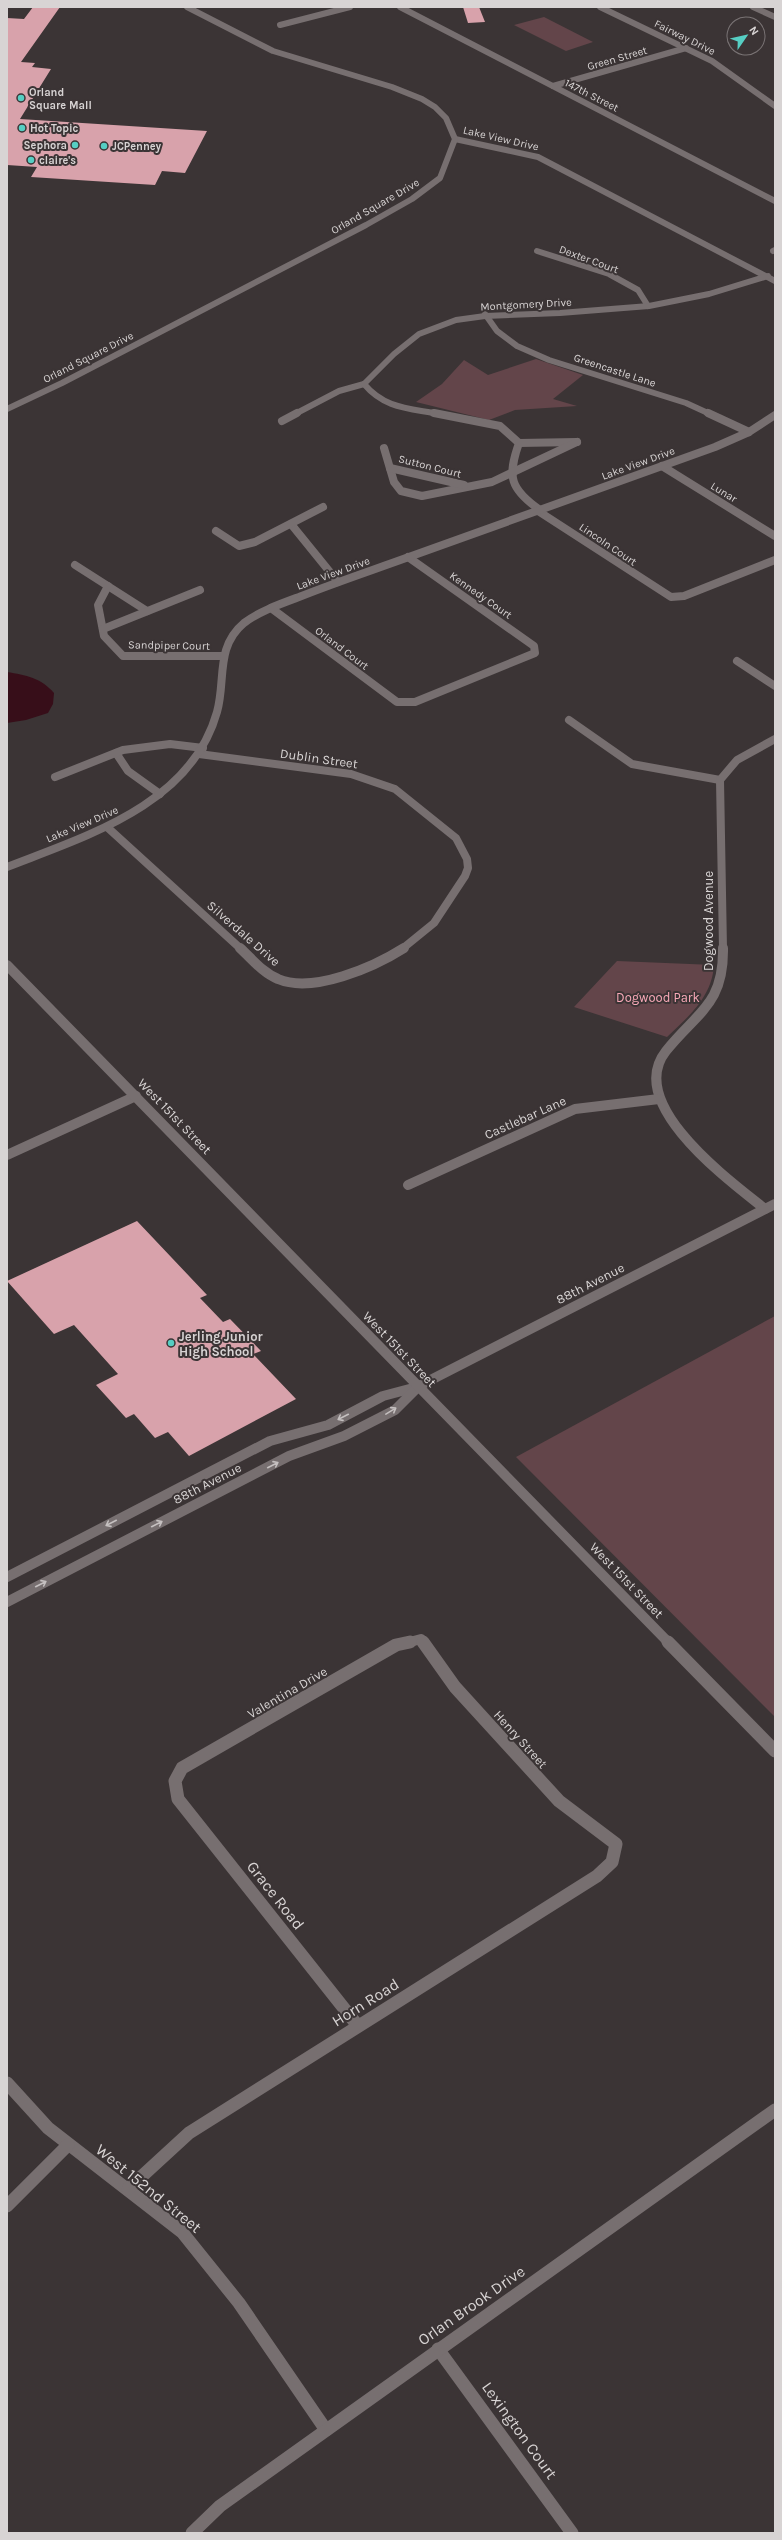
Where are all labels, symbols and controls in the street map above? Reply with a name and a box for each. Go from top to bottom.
north arrow [726,16,766,56]
street label: Fairway Drive [652,17,718,58]
text: N [746,24,761,38]
street label: Green Street [586,44,649,73]
street label: 147th Street [563,76,621,115]
place label: Orland Square Mall [29,86,92,112]
marker: Orland Square Mall [16,93,26,103]
place label: Hot Topic [30,122,78,135]
marker: Hot Topic [17,123,27,133]
street label: Lake View Drive [462,123,540,154]
place label: Sephora [24,139,67,152]
marker: Sephora [70,140,80,150]
place label: JCPenney [112,140,162,153]
marker: JCPenney [99,141,109,151]
place label: claire's [39,154,76,167]
marker: claire's [26,155,36,165]
street label: Orland Square Drive [329,176,422,237]
street label: Dexter Court [557,243,620,276]
street label: Montgomery Drive [480,296,572,313]
street label: Orland Square Drive [41,329,136,386]
street label: Greencastle Lane [572,351,658,390]
street label: Lake View Drive [600,444,677,483]
street label: Sutton Court [397,452,463,481]
street label: Lunar [708,480,739,505]
street label: Lincoln Court [576,520,639,568]
street label: Lake View Drive [295,554,372,593]
street label: Kennedy Court [447,569,514,622]
street label: Orland Court [312,624,371,673]
street label: Sandpiper Court [128,638,210,653]
street label: Dublin Street [279,746,359,771]
street label: Lake View Drive [44,803,121,845]
street label: Dogwood Avenue [701,871,716,971]
street label: Silverdale Drive [204,898,284,969]
park label: Dogwood Park [616,990,700,1005]
street label: West 151st Street [135,1075,215,1157]
street label: Castlebar Lane [482,1093,569,1142]
street label: 88th Avenue [554,1260,627,1307]
street label: West 151st Street [360,1308,440,1390]
place label: Jerling Junior High School [179,1329,264,1359]
marker: Jerling Junior High School [166,1338,176,1348]
one-way arrow [385,1407,397,1415]
one-way arrow [337,1414,349,1421]
street label: 88th Avenue [171,1460,244,1507]
one-way arrow [266,1460,278,1468]
one-way arrow [105,1520,117,1527]
one-way arrow [151,1520,163,1528]
street label: West 151st Street [587,1539,667,1621]
one-way arrow [35,1579,47,1587]
street label: Valentina Drive [245,1663,330,1721]
street label: Henry Street [491,1707,551,1771]
street label: Grace Road [243,1857,308,1933]
street label: Horn Road [328,1974,402,2030]
street label: West 152nd Street [92,2140,205,2237]
street label: Orlan Brook Drive [414,2261,528,2349]
street label: Lexington Court [478,2378,561,2483]

